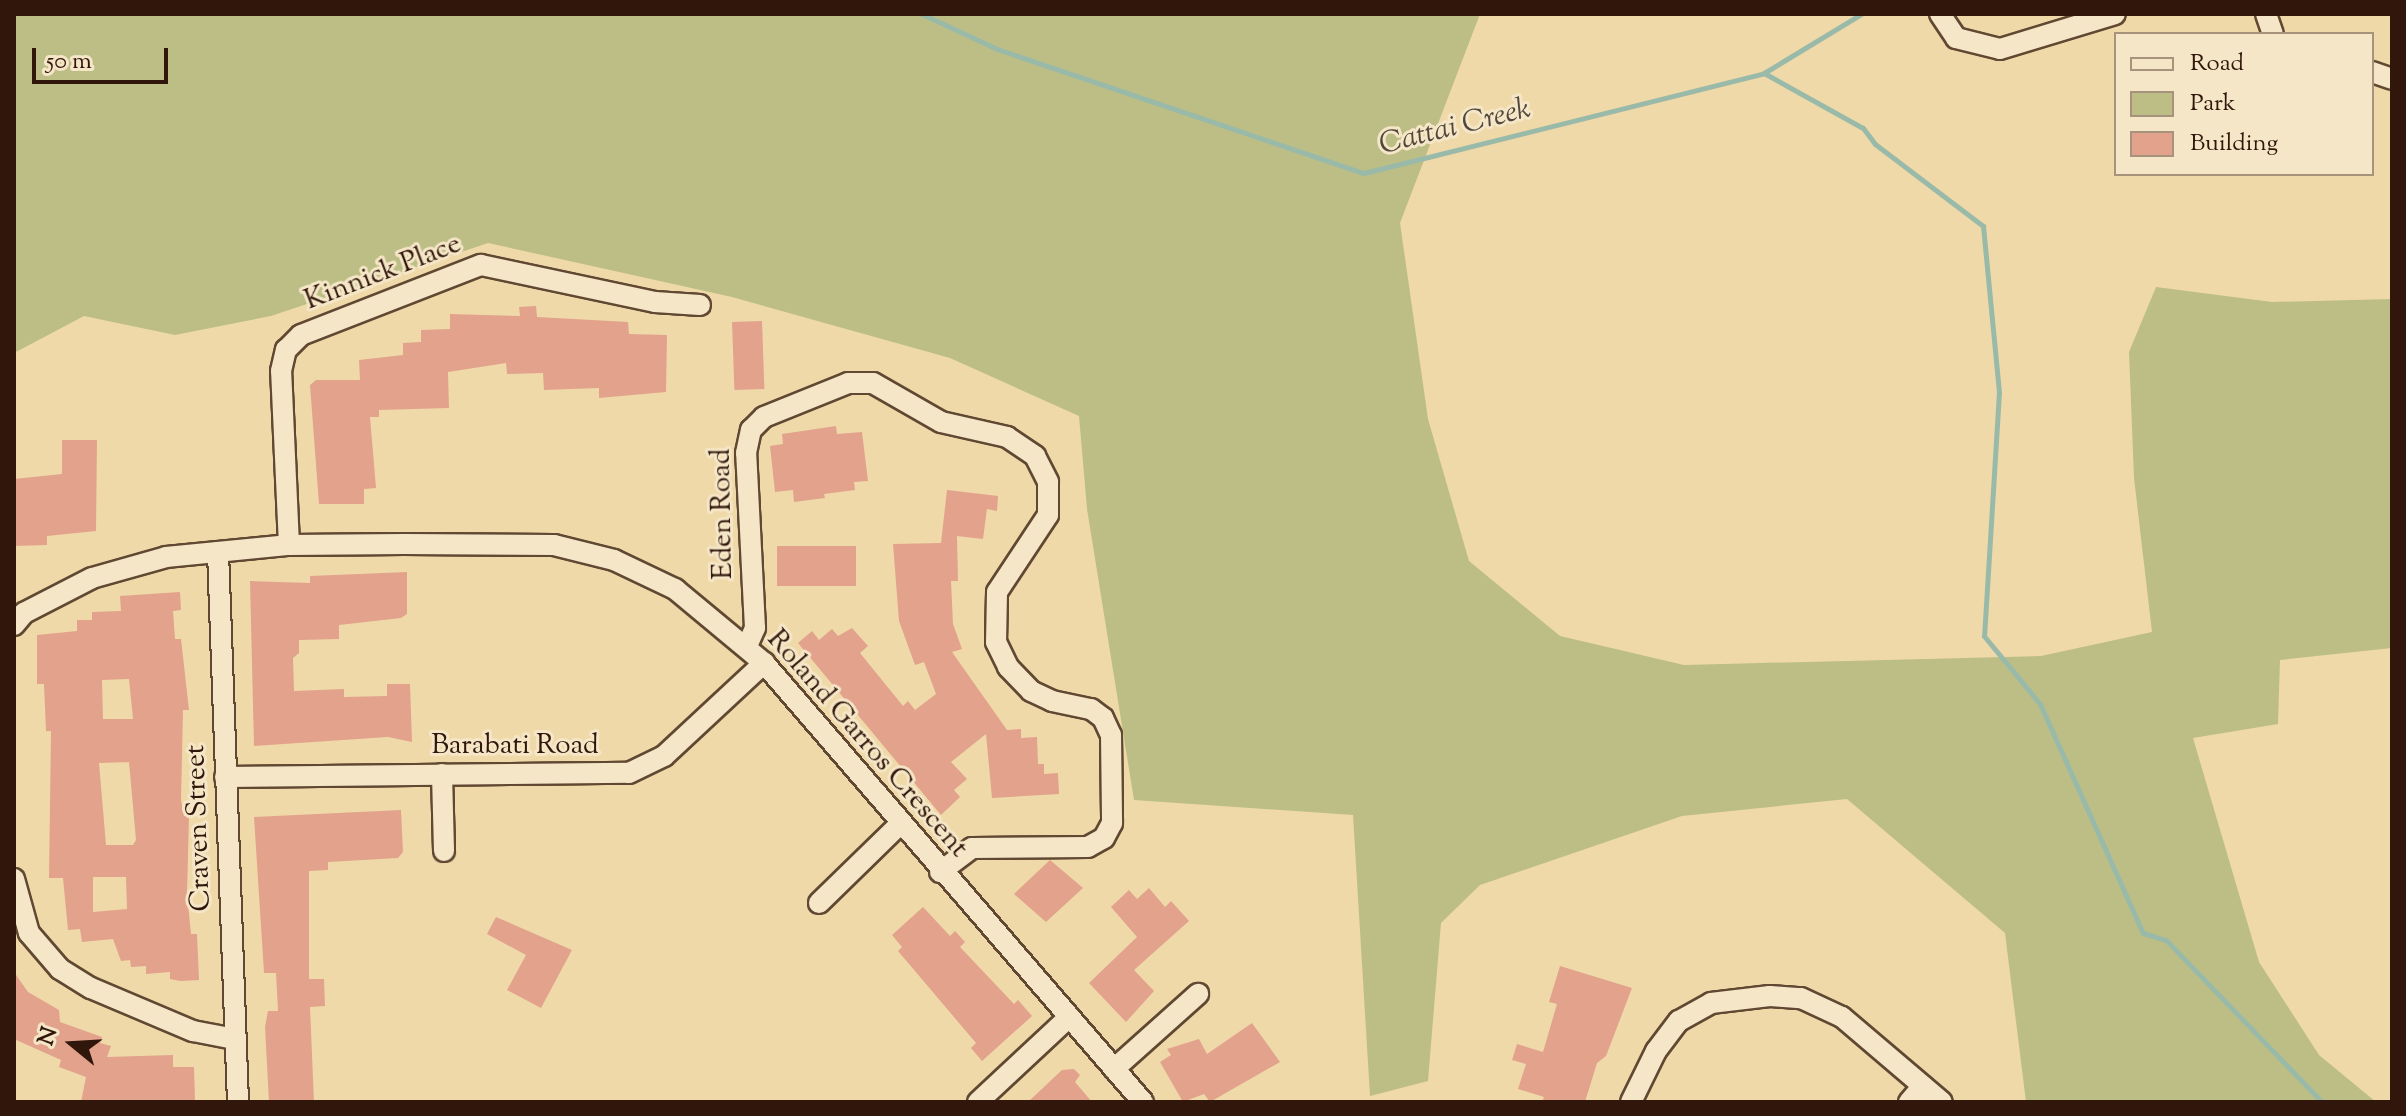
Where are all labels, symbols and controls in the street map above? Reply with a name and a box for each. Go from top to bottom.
scale bar [36,32,172,82]
legend [2114,32,2374,176]
text: 50 m [46,45,92,79]
text: Road [2190,47,2244,81]
text: Park [2190,87,2236,121]
water label: Cattai Creek [1376,92,1534,164]
text: Building [2190,127,2278,161]
street label: Kinnick Place [300,228,466,318]
street label: Eden Road [705,448,741,580]
street label: Roland Garros Crescent [759,623,975,865]
street label: Barabati Road [431,729,599,763]
street label: Craven Street [179,744,219,912]
north arrow [32,1004,112,1084]
text: N [31,1023,67,1050]

